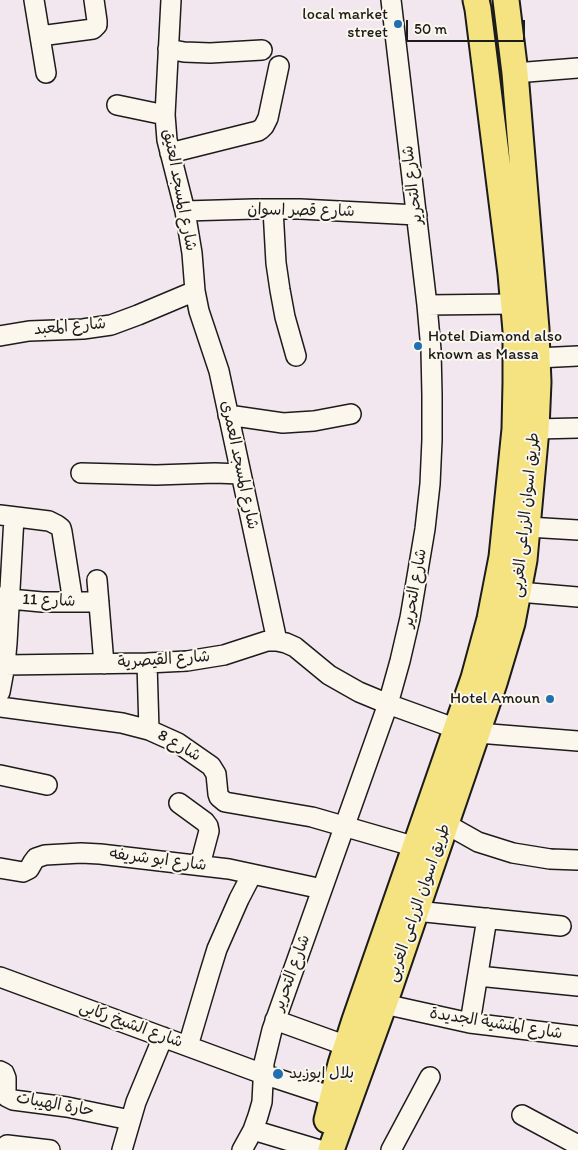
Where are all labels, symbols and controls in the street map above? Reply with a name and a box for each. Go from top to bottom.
place label: local market street [302,5,388,43]
scale bar [408,10,527,42]
marker: local market street [392,18,404,30]
text: 50 m [414,20,447,38]
street label: شارع المسجد العتيق [158,127,200,253]
street label: شارع التحرير [399,144,427,226]
street label: شارع قصر اسوان [247,200,355,222]
street label: شارع المعبد [33,314,107,340]
place label: Hotel Diamond also known as Massa [428,327,562,365]
marker: Hotel Diamond also known as Massa [412,340,424,352]
street label: شارع المسجد العمرى [216,399,262,531]
street label: طريق اسوان الزراعى الغربى [508,432,544,598]
street label: شارع التحرير [399,547,431,629]
street label: شارع 11 [22,590,76,612]
street label: شارع القيصرية [117,647,211,673]
place label: Hotel Amoun [450,689,540,709]
marker: Hotel Amoun [544,693,556,705]
street label: شارع 8 [154,726,204,766]
street label: طريق اسوان الزراعى الغربى [383,821,455,985]
street label: شارع ابو شريفه [108,845,208,875]
street label: شارع التحرير [269,932,315,1014]
street label: شارع الشيخ ركابى [77,997,185,1053]
street label: شارع المنشية الجديدة [428,1004,564,1044]
place label: بلال ابوزيد [289,1064,354,1084]
marker: بلال ابوزيد [271,1067,285,1081]
street label: حارة الهيبات [15,1089,95,1121]

